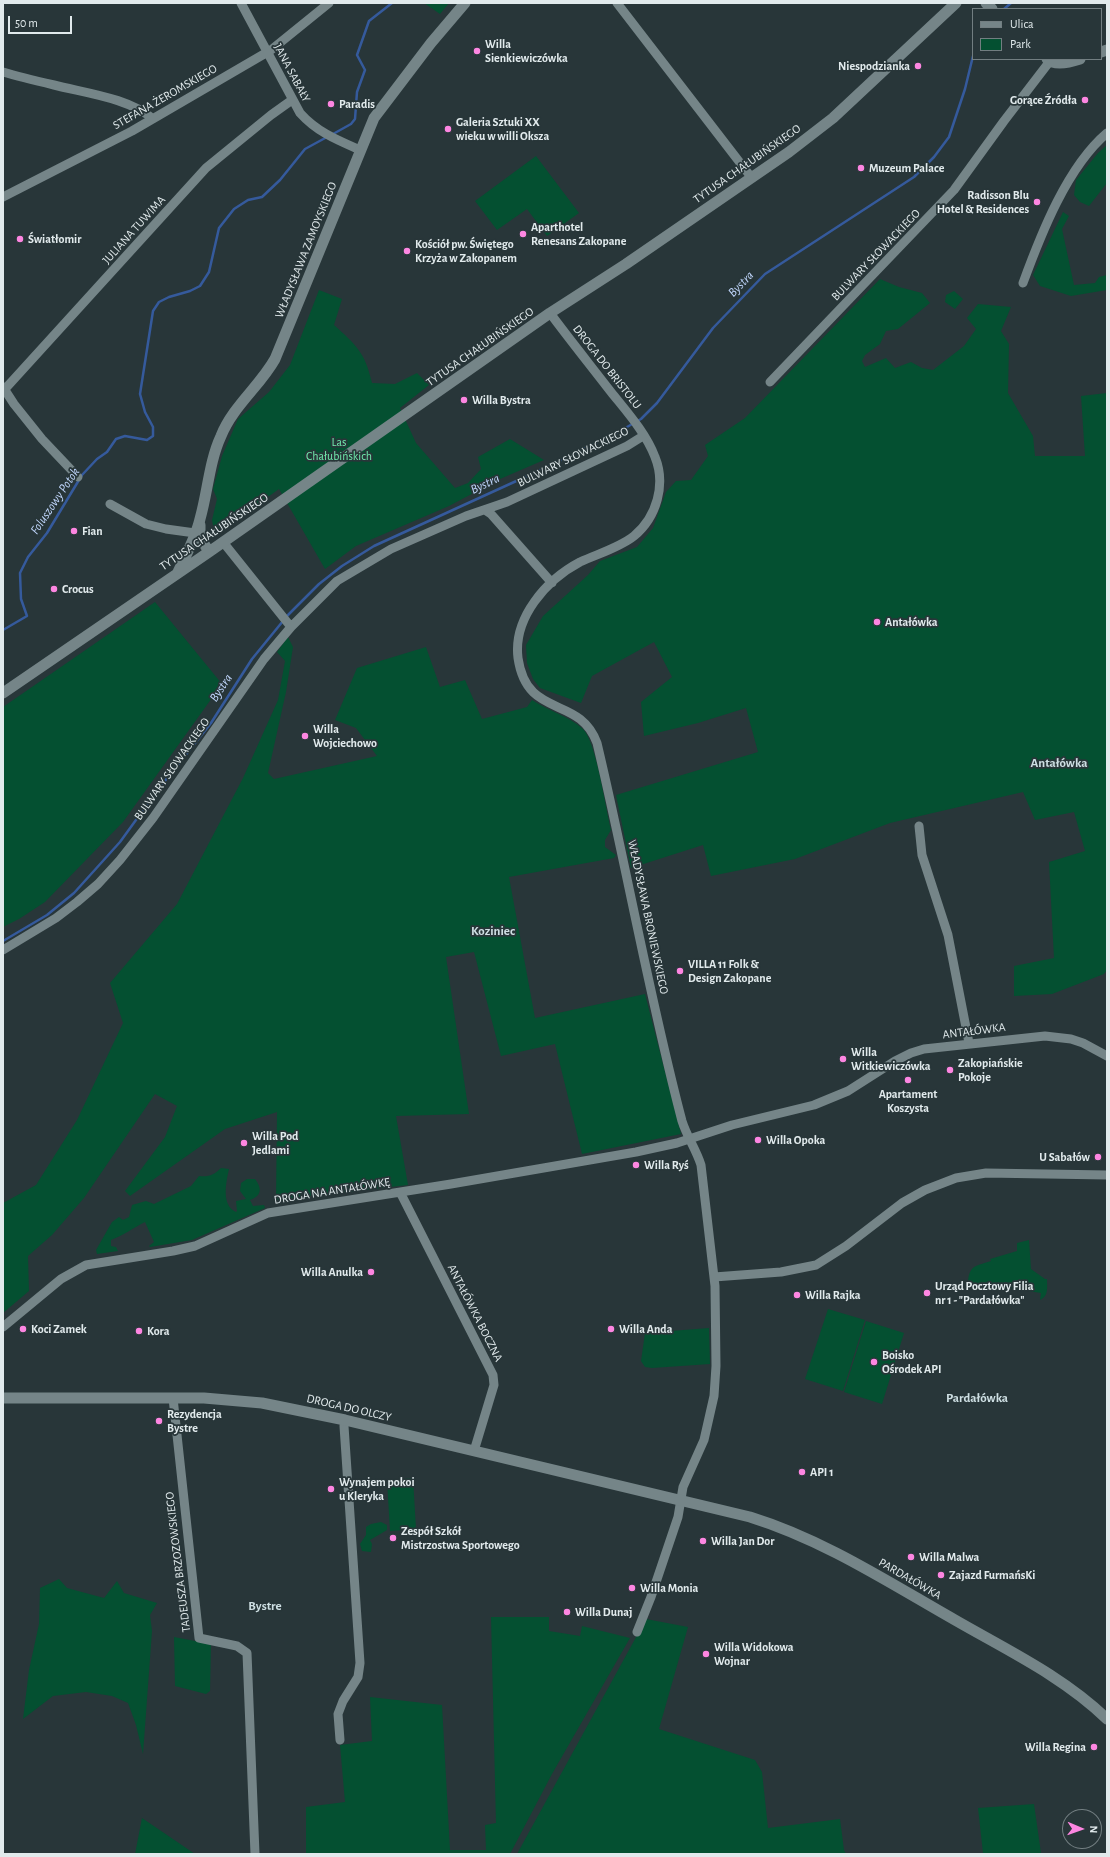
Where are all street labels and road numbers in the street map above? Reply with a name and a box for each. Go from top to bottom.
street label: JANA SABAŁY [270,41,314,105]
street label: STEFANA ŻEROMSKIEGO [110,61,220,133]
street label: TYTUSA CHAŁUBIŃSKIEGO [690,121,804,207]
street label: WŁADYSŁAWA ZAMOYSKIEGO [272,180,340,320]
street label: JULIANA TUWIMA [99,193,169,267]
street label: BULWARY SŁOWACKIEGO [829,206,923,304]
street label: TYTUSA CHAŁUBIŃSKIEGO [423,304,537,390]
street label: DROGA DO BRISTOLU [570,322,644,412]
street label: BULWARY SŁOWACKIEGO [515,424,631,490]
street label: TYTUSA CHAŁUBIŃSKIEGO [157,490,271,574]
street label: BULWARY SŁOWACKIEGO [131,715,213,823]
street label: WŁADYSŁAWA BRONIEWSKIEGO [625,838,671,996]
street label: ANTAŁÓWKA [942,1020,1006,1042]
street label: DROGA NA ANTAŁÓWKĘ [273,1175,391,1207]
street label: ANTAŁÓWKA BOCZNA [444,1262,506,1364]
street label: DROGA DO OLCZY [305,1391,393,1425]
street label: TADEUSZA BRZOZOWSKIEGO [162,1491,194,1633]
street label: PARDAŁÓWKA [876,1555,944,1603]

